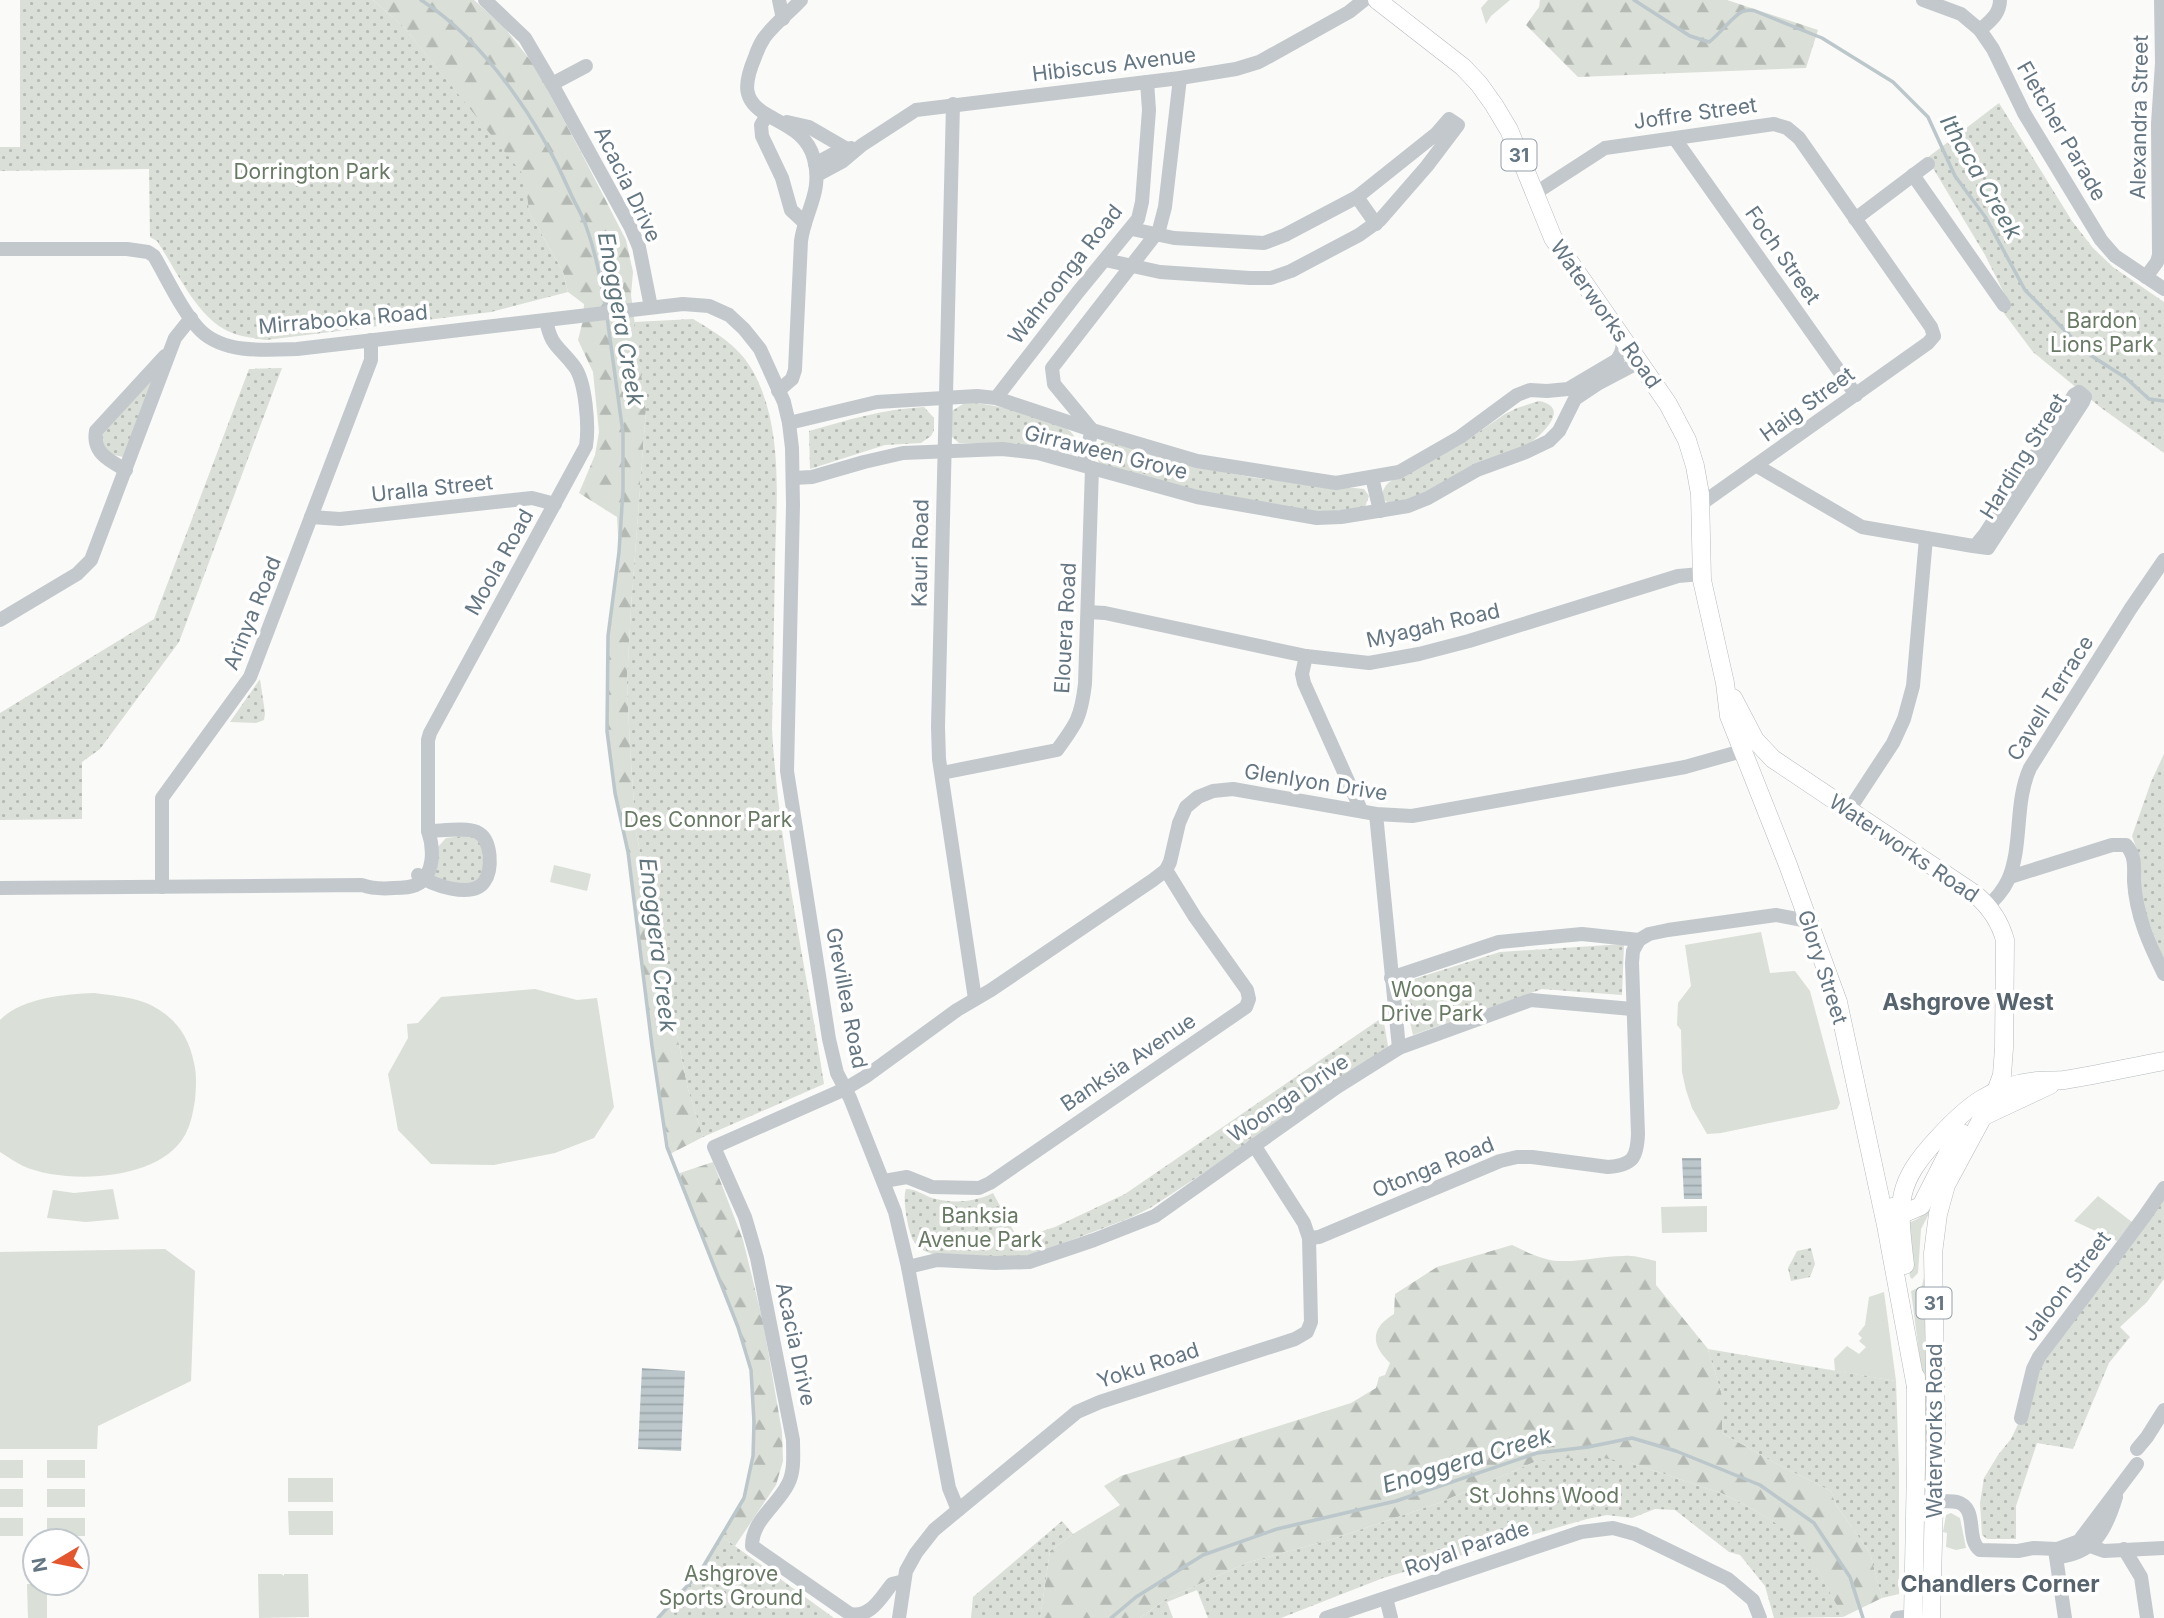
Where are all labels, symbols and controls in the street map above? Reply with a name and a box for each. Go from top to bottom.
street label: Alexandra Street [2125,34,2153,200]
street label: Hibiscus Avenue [1031,42,1197,86]
street label: Fletcher Parade [2012,57,2112,205]
street label: Joffre Street [1632,92,1758,134]
water label: Ithaca Creek [1934,110,2028,245]
street label: Acacia Drive [589,122,667,246]
road number: 31 [1502,140,1536,170]
park label: Dorrington Park [233,159,391,184]
street label: Wahroonga Road [1003,199,1127,349]
street label: Foch Street [1740,201,1826,309]
water label: Enoggera Creek [592,230,650,408]
street label: Waterworks Road [1546,235,1666,393]
street label: Mirrabooka Road [257,299,429,339]
park label: Bardon Lions Park [2050,308,2154,357]
street label: Haig Street [1755,361,1859,447]
street label: Harding Street [1974,388,2072,523]
street label: Girraween Grove [1022,420,1190,484]
street label: Uralla Street [370,469,494,507]
street label: Kauri Road [907,499,933,607]
street label: Moola Road [460,505,538,619]
street label: Arinya Road [218,553,286,673]
street label: Elouera Road [1049,562,1081,694]
street label: Myagah Road [1364,597,1502,653]
street label: Cavell Terrace [2002,631,2098,765]
street label: Glenlyon Drive [1242,758,1390,806]
street label: Waterworks Road [1824,789,1984,907]
park label: Des Connor Park [624,807,793,832]
water label: Enoggera Creek [633,856,683,1034]
street label: Glory Street [1793,907,1853,1027]
street label: Grevillea Road [821,925,873,1071]
park label: Woonga Drive Park [1381,977,1484,1026]
district label: Ashgrove West [1882,988,2054,1016]
street label: Banksia Avenue [1056,1008,1200,1116]
street label: Woonga Drive [1223,1049,1353,1147]
street label: Otonga Road [1369,1131,1497,1203]
park label: Banksia Avenue Park [918,1203,1043,1252]
street label: Jaloon Street [2016,1226,2116,1346]
street label: Acacia Drive [771,1280,821,1408]
road number: 31 [1916,1288,1952,1318]
street label: Yoku Road [1094,1337,1202,1393]
street label: Waterworks Road [1922,1343,1947,1519]
water label: Enoggera Creek [1379,1421,1555,1499]
park label: St Johns Wood [1469,1483,1619,1508]
street label: Royal Parade [1402,1515,1532,1581]
north arrow [21,1527,91,1597]
text: N [27,1556,52,1574]
park label: Ashgrove Sports Ground [659,1561,803,1610]
district label: Chandlers Corner [1900,1570,2100,1598]

